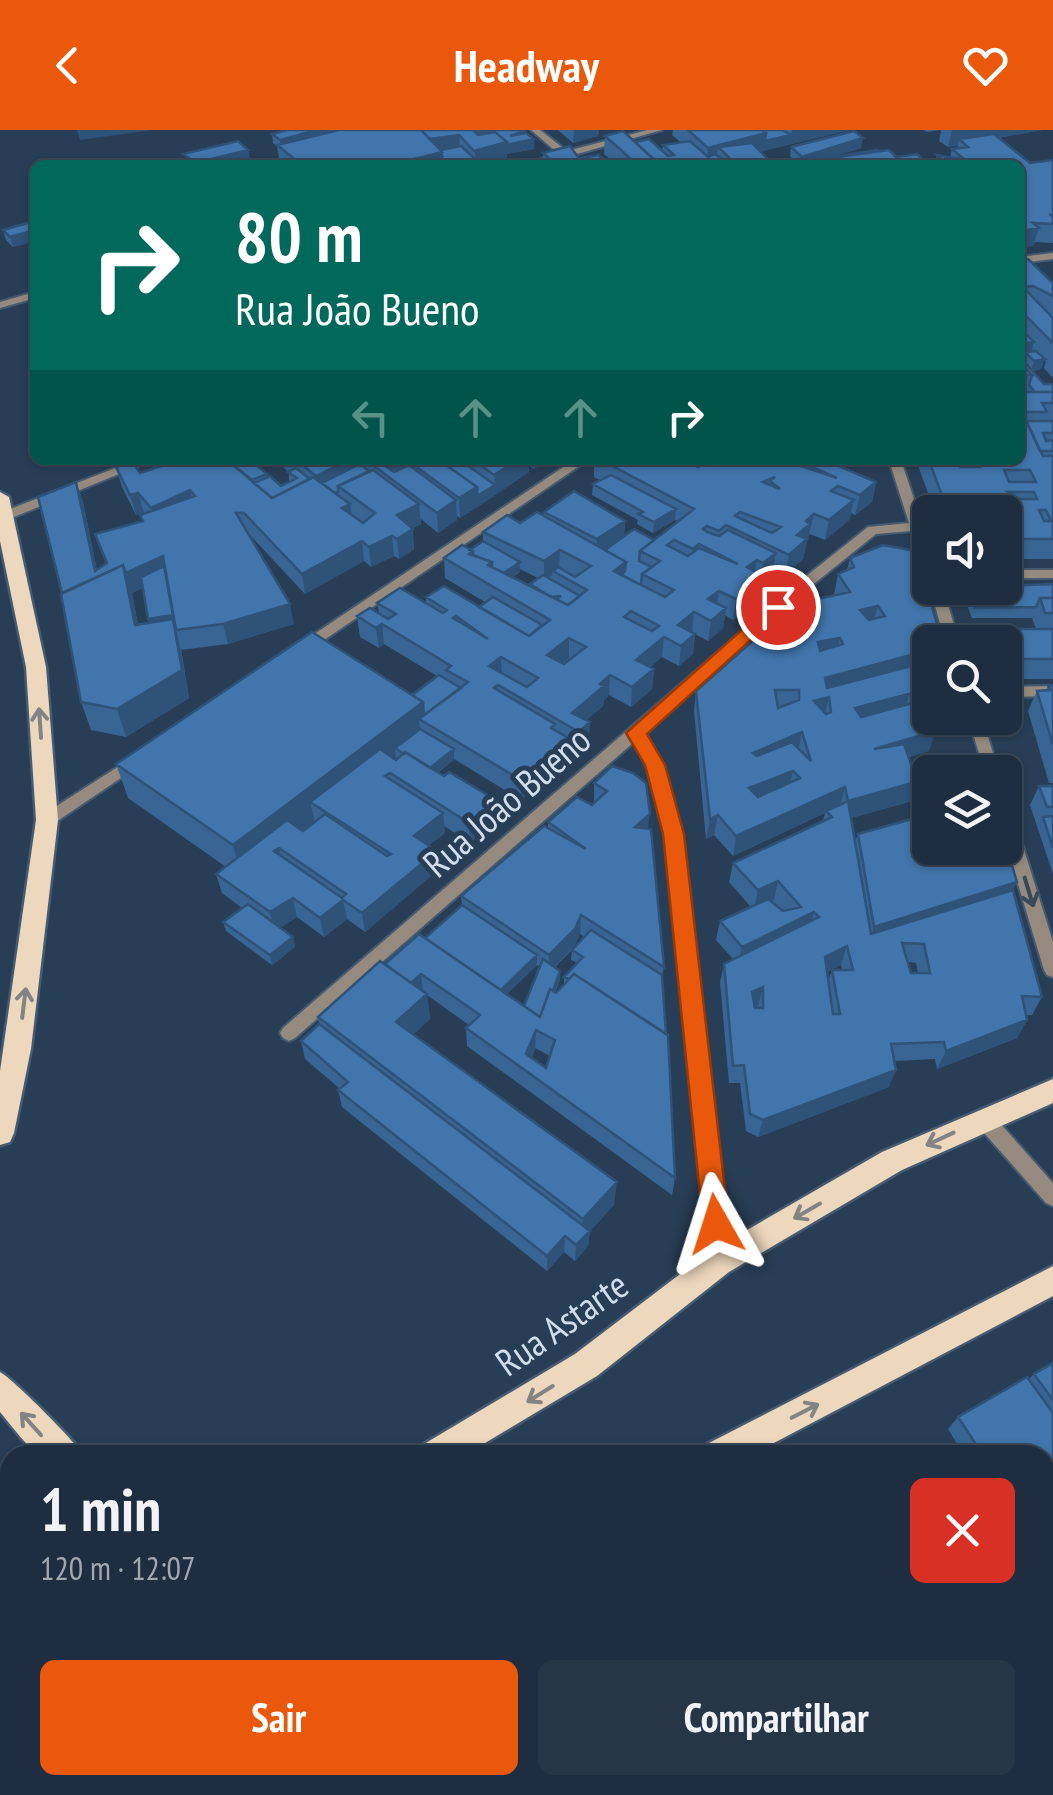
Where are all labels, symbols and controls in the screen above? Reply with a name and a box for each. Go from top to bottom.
text: Headway [454,36,599,94]
icon: back [40,38,95,93]
icon: heart [958,38,1013,93]
text: 80 m [235,191,363,281]
icon: right [70,200,200,330]
text: Rua João Bueno [235,279,479,337]
icon: left [343,390,398,445]
icon: ahead [448,390,503,445]
icon: ahead [553,390,608,445]
icon: right [658,390,713,445]
map controls [912,495,1022,865]
button: sound [912,495,1022,605]
pin [736,565,821,650]
icon: arrive [751,580,806,635]
button: search [912,625,1022,735]
one-way arrow [30,707,49,740]
street label: Rua João Bueno [412,715,600,887]
button: layers [912,755,1022,865]
one-way arrow [1021,876,1039,908]
one-way arrow [15,987,34,1020]
one-way arrow [926,1130,956,1149]
position arrow [664,1172,768,1276]
one-way arrow [793,1201,822,1221]
street label: Rua Astarte [485,1260,637,1386]
one-way arrow [526,1384,555,1404]
one-way arrow [790,1401,820,1420]
one-way arrow [20,1412,43,1437]
text: 1 min [40,1470,161,1548]
button: close [910,1478,1015,1583]
text: 120 m · 12:07 [40,1547,195,1589]
button: Sair [40,1660,518,1775]
button: Compartilhar [538,1660,1015,1775]

